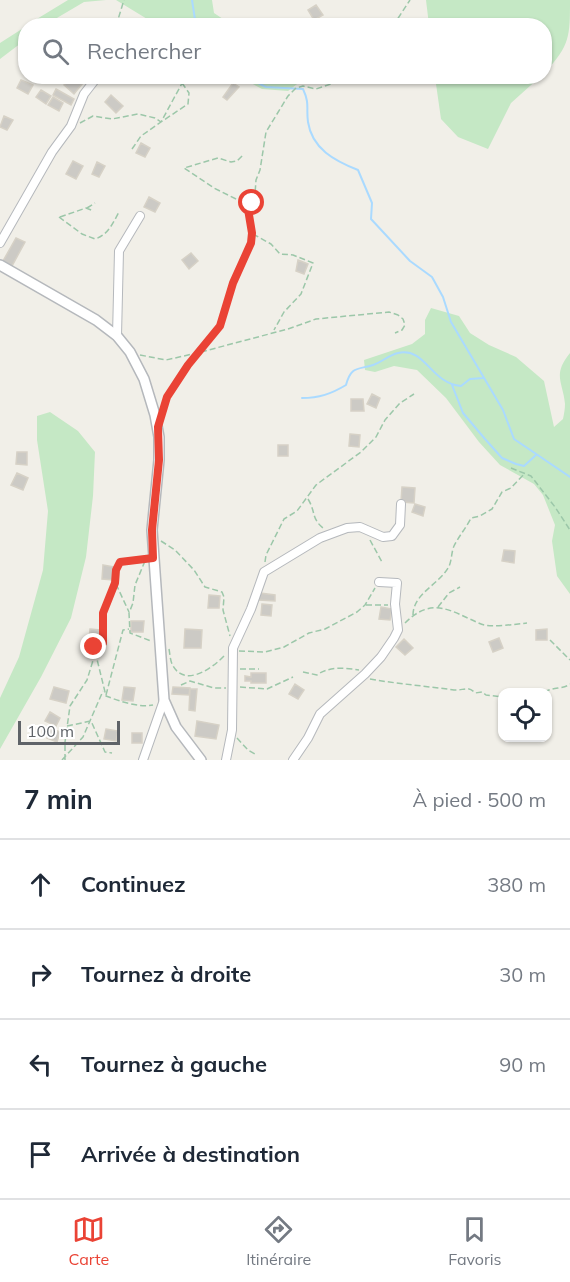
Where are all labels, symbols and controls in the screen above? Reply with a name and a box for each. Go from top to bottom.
search box [18,18,552,84]
icon: search [39,35,72,68]
text: Rechercher [87,37,201,65]
route start [238,189,264,215]
route end [80,633,106,659]
map controls [498,688,552,742]
button: locate [498,688,552,742]
scale bar [18,718,120,746]
text: 100 m [27,721,74,741]
text: 7 min [24,783,93,816]
text: À pied · 500 m [413,787,546,812]
icon: ahead [24,868,57,901]
text: Continuez [81,870,186,898]
text: 380 m [487,872,546,897]
icon: right [24,958,57,991]
text: Tournez à droite [81,960,251,988]
text: 30 m [499,962,546,987]
icon: left [24,1048,57,1081]
text: Tournez à gauche [81,1050,267,1078]
text: 90 m [499,1052,546,1077]
icon: arrive [24,1138,57,1171]
text: Arrivée à destination [81,1140,300,1168]
tab: Carte [68,1213,109,1269]
tab: Itinéraire [246,1213,311,1269]
tab: Favoris [448,1213,502,1269]

